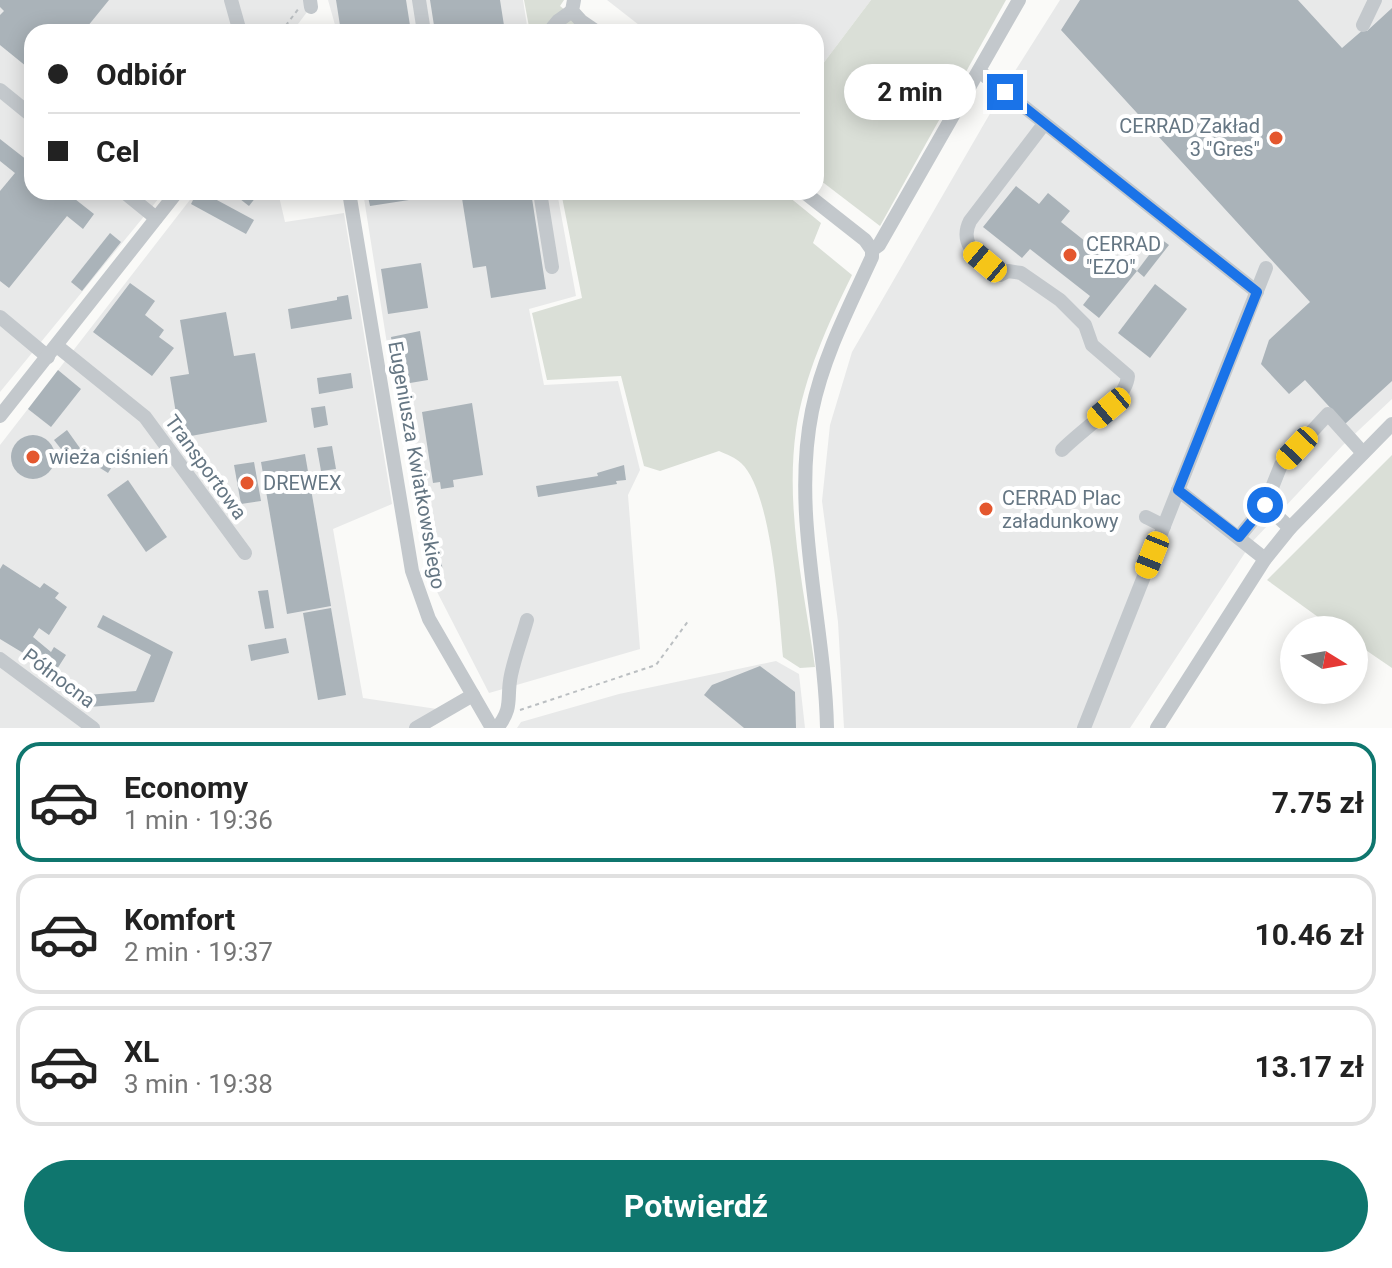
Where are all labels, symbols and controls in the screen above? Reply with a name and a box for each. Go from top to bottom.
text: Odbiór [96,57,186,92]
callout: 2 min [845,64,977,120]
route end [987,74,1023,110]
text: 2 min [877,77,943,107]
place label: CERRAD Zakład 3 "Gres" [1119,114,1260,161]
marker: CERRAD Zakład 3 "Gres" [1267,129,1285,147]
text: Cel [96,134,140,169]
place label: CERRAD "EZO" [1086,232,1161,279]
car [959,237,1011,287]
marker: CERRAD "EZO" [1061,246,1079,264]
street label: Eugeniusza Kwiatkowskiego [383,339,451,591]
car [1083,383,1135,433]
street label: Transportowa [160,410,252,524]
car [1272,422,1322,474]
place label: wieża ciśnień [49,445,168,469]
marker: wieża ciśnień [24,448,42,466]
place label: DREWEX [263,471,342,495]
marker: DREWEX [238,474,256,492]
place label: CERRAD Plac załadunkowy [1002,486,1121,533]
route start [1247,487,1283,523]
marker: CERRAD Plac załadunkowy [977,500,995,518]
car [1132,528,1172,582]
north arrow [1280,616,1368,704]
map controls [1280,616,1368,704]
street label: Północna [18,643,100,713]
icon: car [28,766,100,838]
text: Economy [124,770,248,805]
text: 7.75 zł [1272,785,1364,820]
text: 1 min · 19:36 [124,805,273,835]
icon: car [28,898,100,970]
text: Komfort [124,902,235,937]
text: 10.46 zł [1255,917,1364,952]
text: 2 min · 19:37 [124,937,273,967]
icon: car [28,1030,100,1102]
text: XL [124,1034,159,1069]
text: 13.17 zł [1255,1049,1364,1084]
text: 3 min · 19:38 [124,1069,273,1099]
button: Potwierdź [24,1160,1368,1252]

